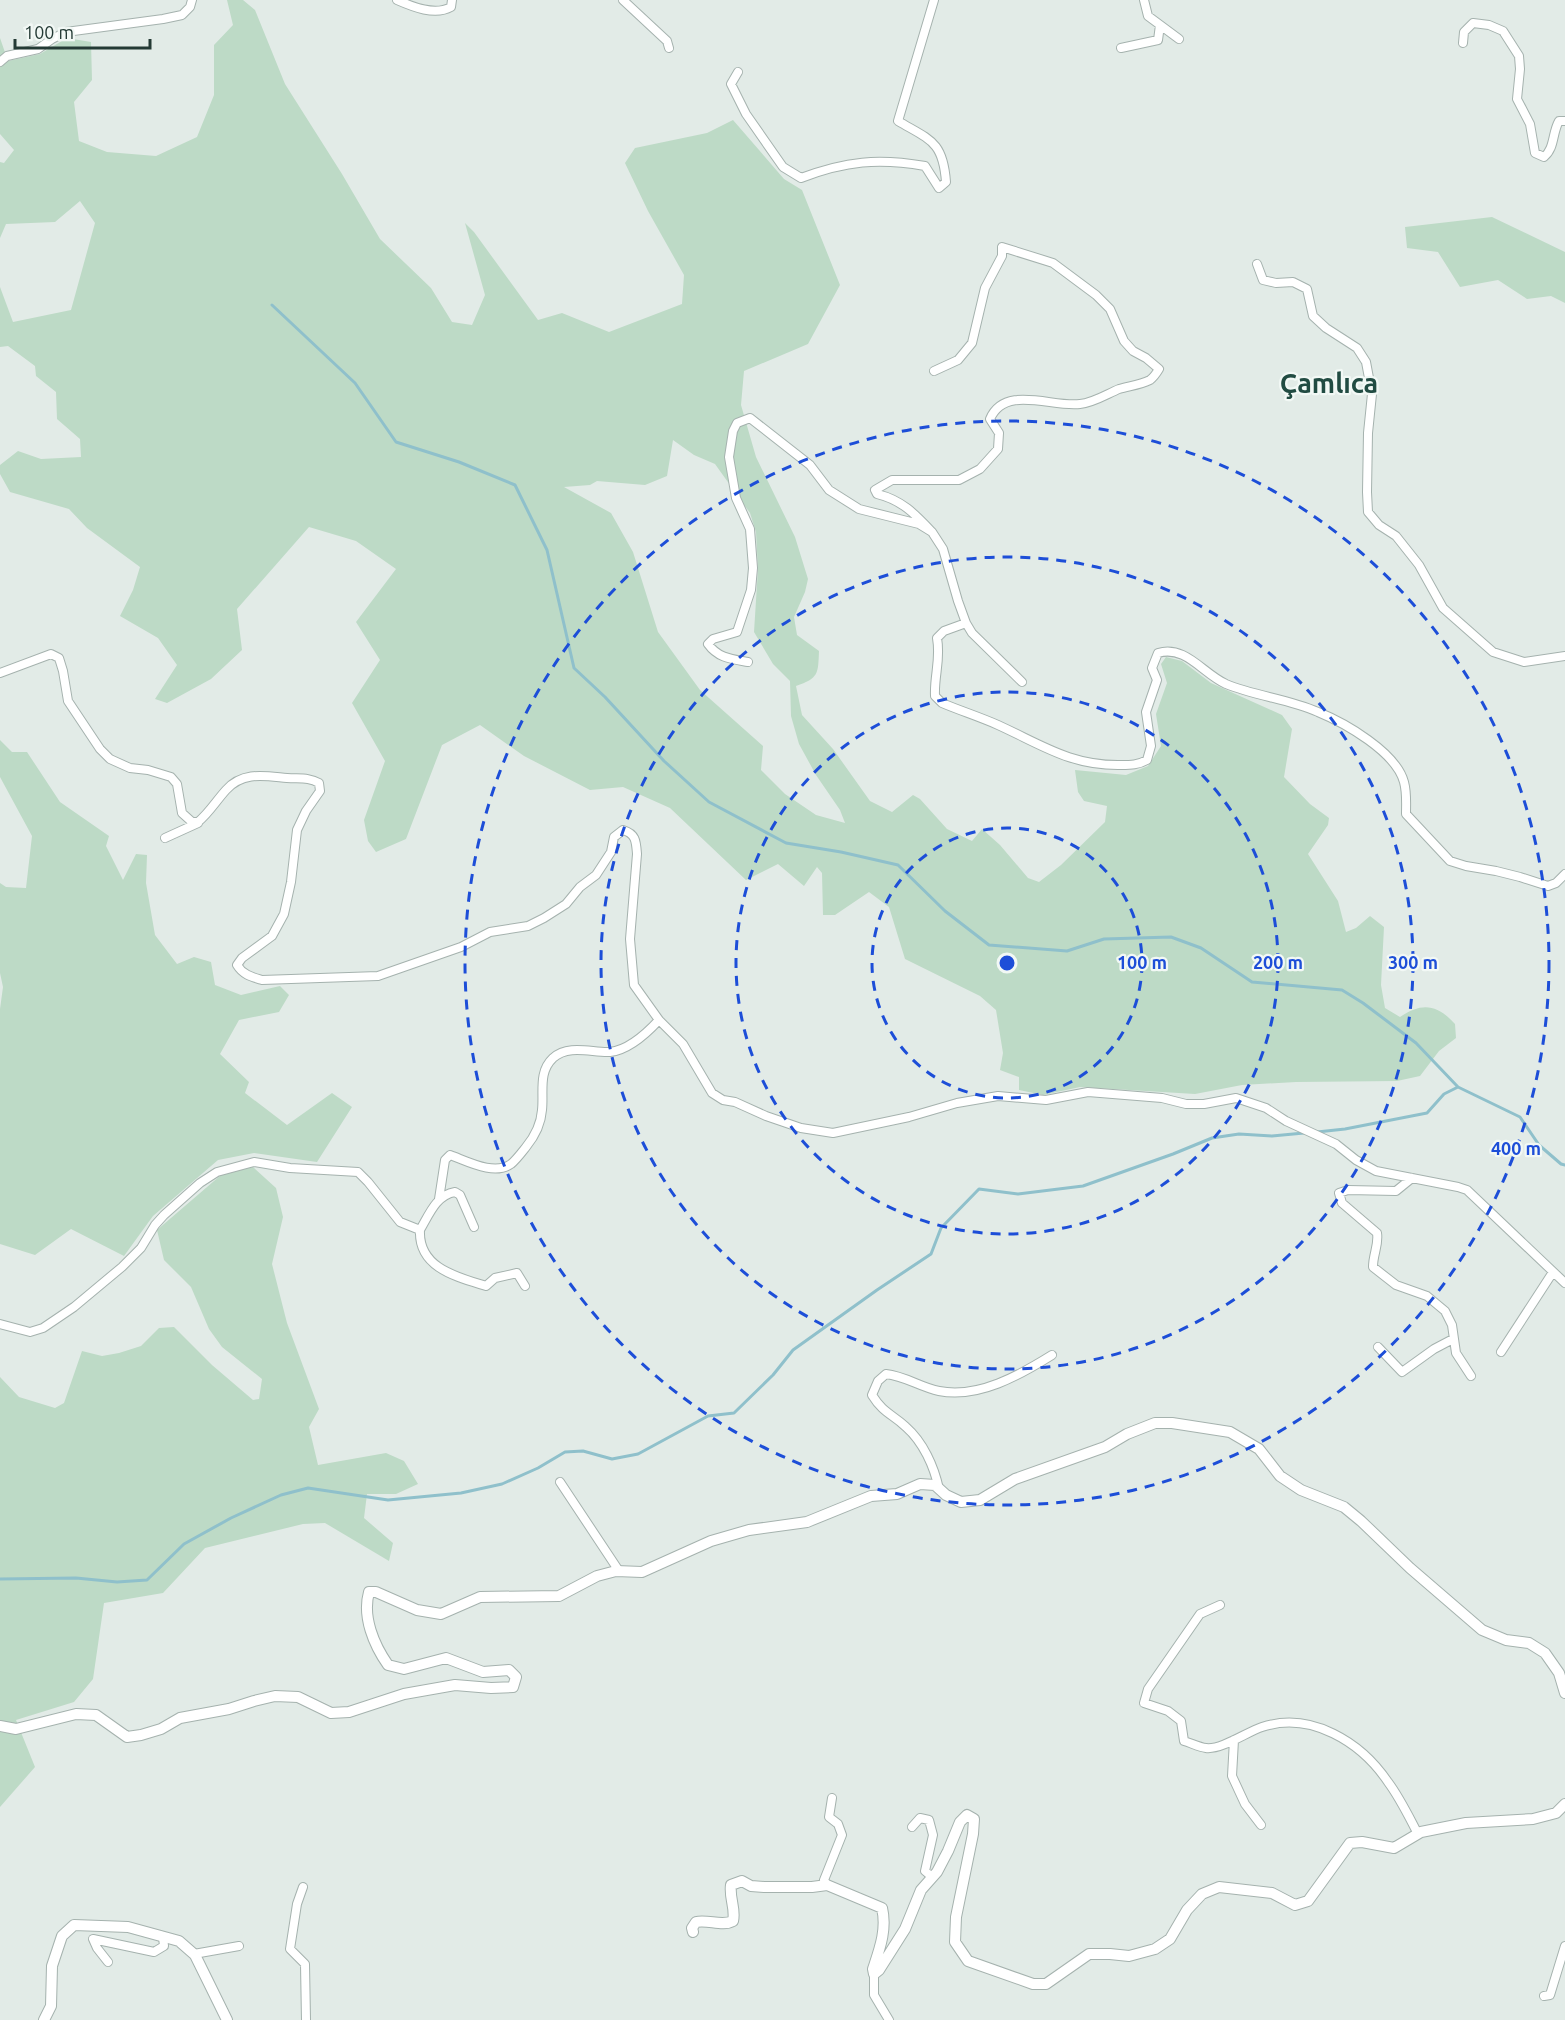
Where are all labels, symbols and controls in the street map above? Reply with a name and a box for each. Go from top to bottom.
scale bar [15,12,150,50]
text: 100 m [24,22,74,42]
district label: Çamlıca [1280,368,1378,399]
text: 100 m [1117,952,1167,972]
text: 200 m [1253,952,1303,972]
text: 300 m [1388,952,1438,972]
centre of rings [997,953,1017,973]
text: 400 m [1491,1138,1541,1158]

